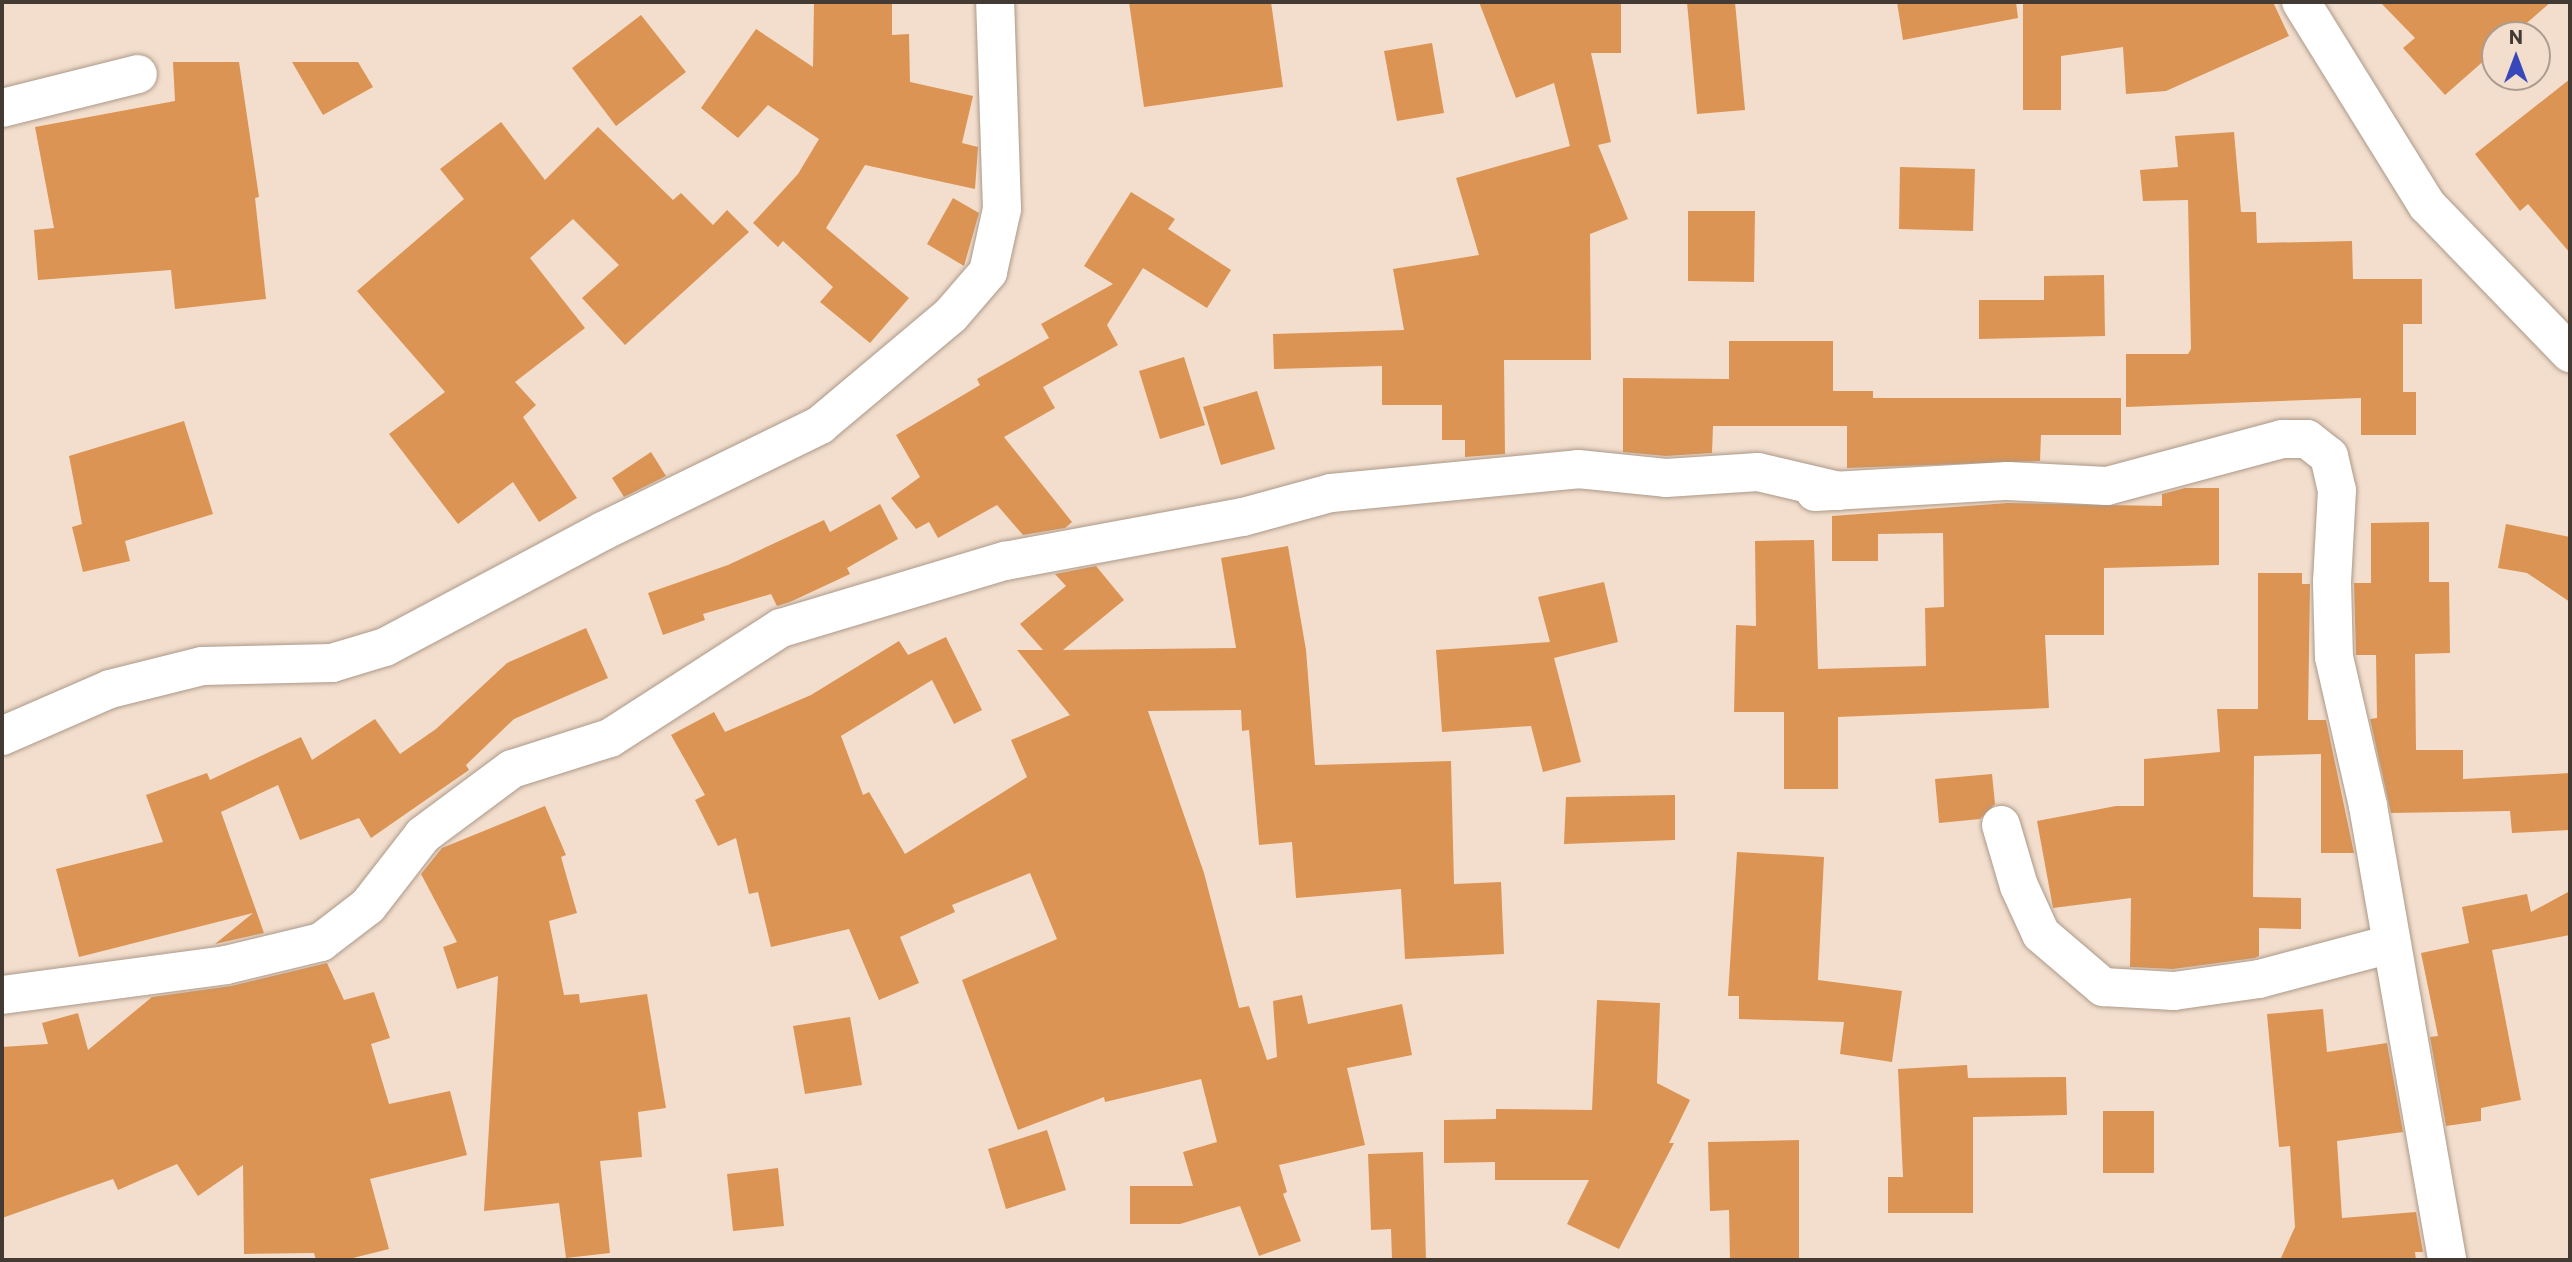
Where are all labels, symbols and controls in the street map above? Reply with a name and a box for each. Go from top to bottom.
north arrow [2481,21,2551,91]
text: N [2509,25,2523,48]

